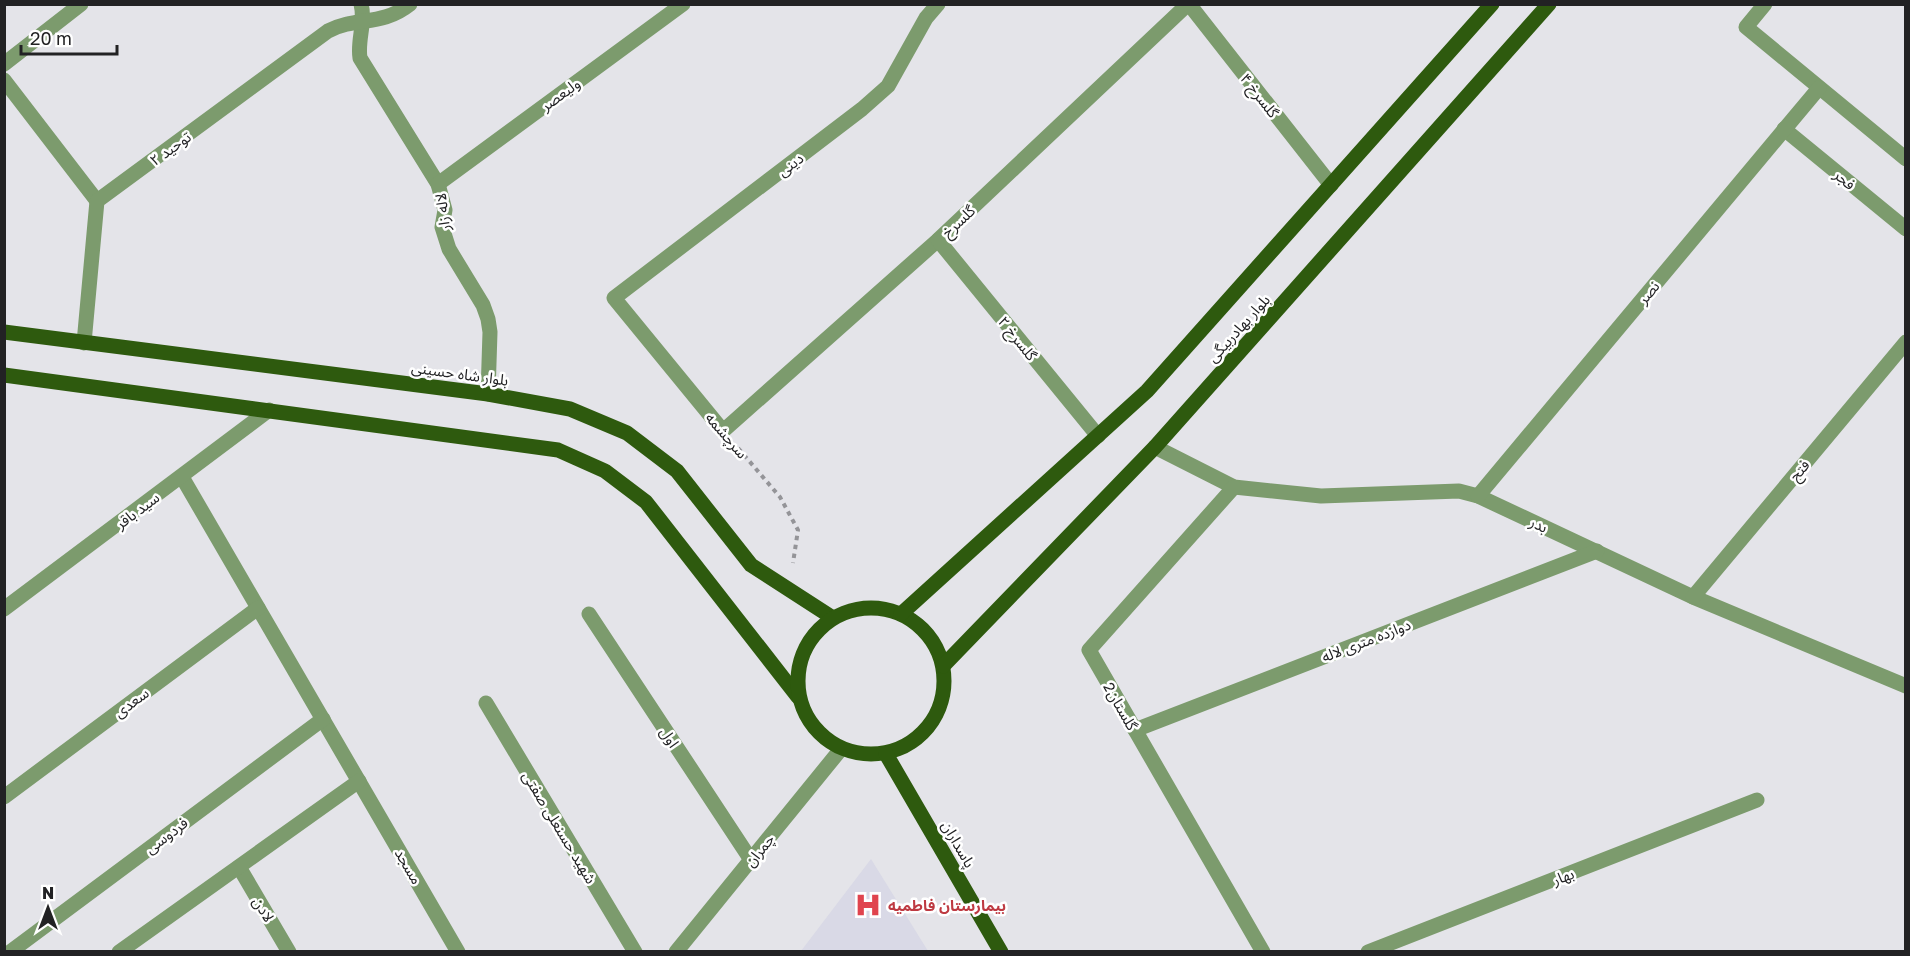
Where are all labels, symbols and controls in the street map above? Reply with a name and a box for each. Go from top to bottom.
scale bar [21,18,117,56]
text: 20 m [30,27,72,49]
street label: گلسرخ ۴ [1234,69,1283,124]
street label: ولیعصر [536,74,584,116]
street label: توحید ۲ [146,127,195,170]
street label: دینی [773,148,807,180]
street label: فجر [1829,164,1860,194]
street label: لاله زار [431,192,454,233]
street label: گلسرخ [938,201,982,244]
street label: نصر [1633,277,1663,308]
street label: بلوار بهادربیگی [1203,290,1274,366]
street label: گلسرخ ۲ [992,312,1042,367]
street label: بلوار شاه حسینی [410,357,510,390]
street label: سرچشمه [701,408,752,463]
street label: فتح [1785,456,1816,487]
street label: سید باقر [111,488,163,534]
street label: بدر [1526,512,1551,537]
street label: دوازده متری لاله [1319,615,1413,666]
street label: گلستان2 [1099,679,1142,734]
street label: سعدی [110,683,153,722]
street label: اول [656,723,683,751]
street label: شهید حسنعلی صفتی [518,767,601,887]
street label: فردوسی [141,813,192,858]
street label: پاسداران [937,817,980,872]
street label: چمران [740,830,779,871]
street label: مسجد [392,845,426,887]
street label: بهار [1549,864,1577,890]
north arrow [18,878,78,938]
text: N [42,883,54,903]
hospital icon: بیمارستان فاطمیه [853,890,883,920]
street label: لادن [249,893,278,925]
place label: بیمارستان فاطمیه [888,896,1006,915]

